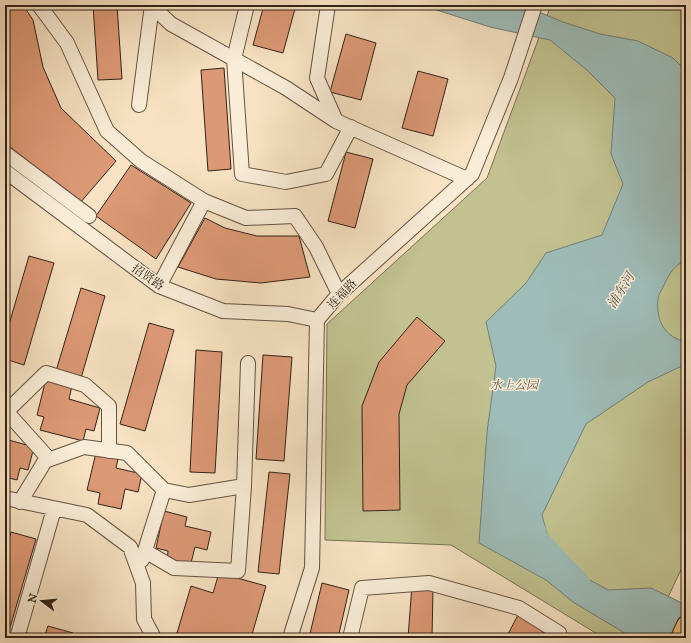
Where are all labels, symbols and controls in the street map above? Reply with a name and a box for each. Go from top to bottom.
street label: 招贤路 [129,261,167,293]
water label: 浦东河 [604,268,639,311]
street label: 连福路 [324,276,360,312]
park label: 水上公园 [490,378,540,392]
north arrow [22,581,62,621]
text: N [25,591,41,605]

